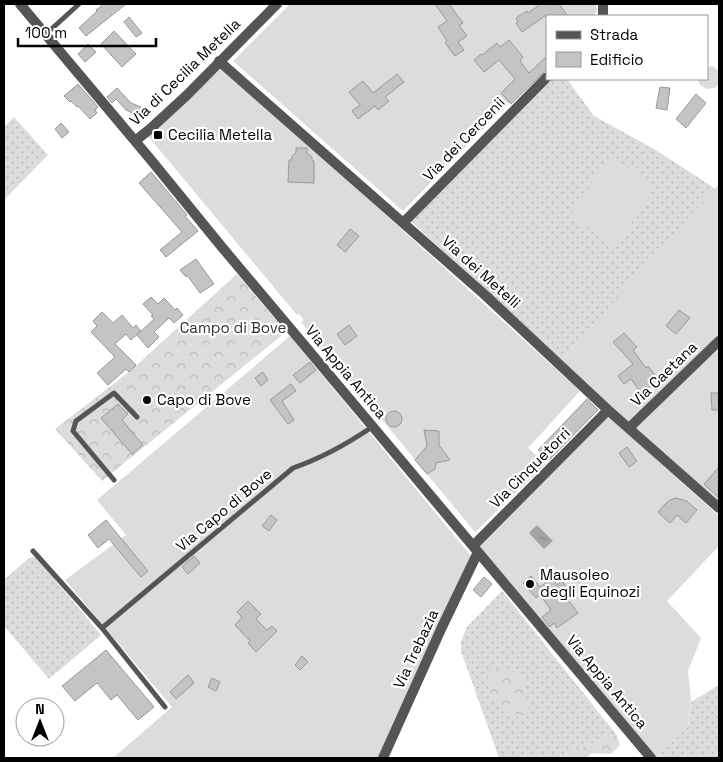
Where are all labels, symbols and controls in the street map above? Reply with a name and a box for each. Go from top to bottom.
street label: Via di Cecilia Metella [125,14,244,129]
scale bar [18,15,155,47]
legend [546,15,708,80]
text: 100 m [25,23,67,42]
text: Strada [590,25,639,44]
text: Edificio [590,50,644,69]
street label: Via dei Cercenii [419,93,509,185]
place label: Cecilia Metella [168,125,272,144]
marker: Cecilia Metella [152,129,164,141]
street label: Via dei Metelli [438,231,525,312]
park label: Campo di Bove [180,318,286,337]
street label: Via Appia Antica [302,321,391,423]
street label: Via Caetana [626,337,701,410]
place label: Capo di Bove [157,390,251,409]
marker: Capo di Bove [141,394,153,406]
street label: Via Cinquetorri [485,423,574,512]
street label: Via Capo di Bove [172,464,276,555]
place label: Mausoleo degli Equinozi [540,565,640,601]
marker: Mausoleo degli Equinozi [524,578,536,590]
street label: Via Trebazia [389,606,442,692]
street label: Via Appia Antica [563,631,652,733]
north arrow [15,697,65,747]
text: N [35,700,45,718]

